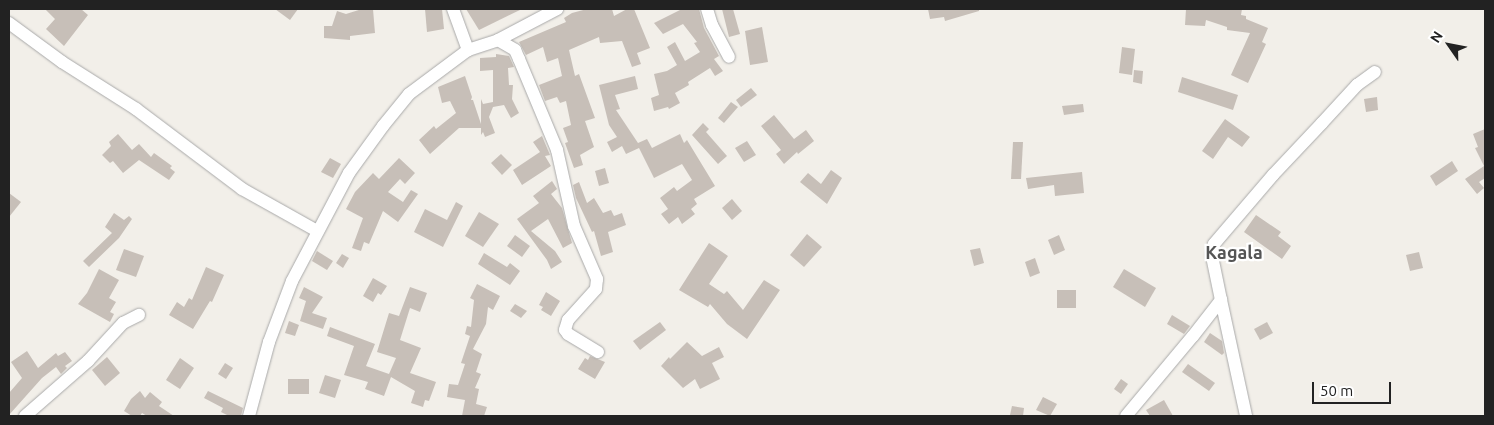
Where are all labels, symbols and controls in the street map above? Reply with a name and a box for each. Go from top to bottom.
north arrow [1424,20,1474,70]
text: N [1427,28,1446,46]
district label: Kagala [1205,241,1263,263]
scale bar [1314,372,1393,404]
text: 50 m [1320,382,1353,399]

